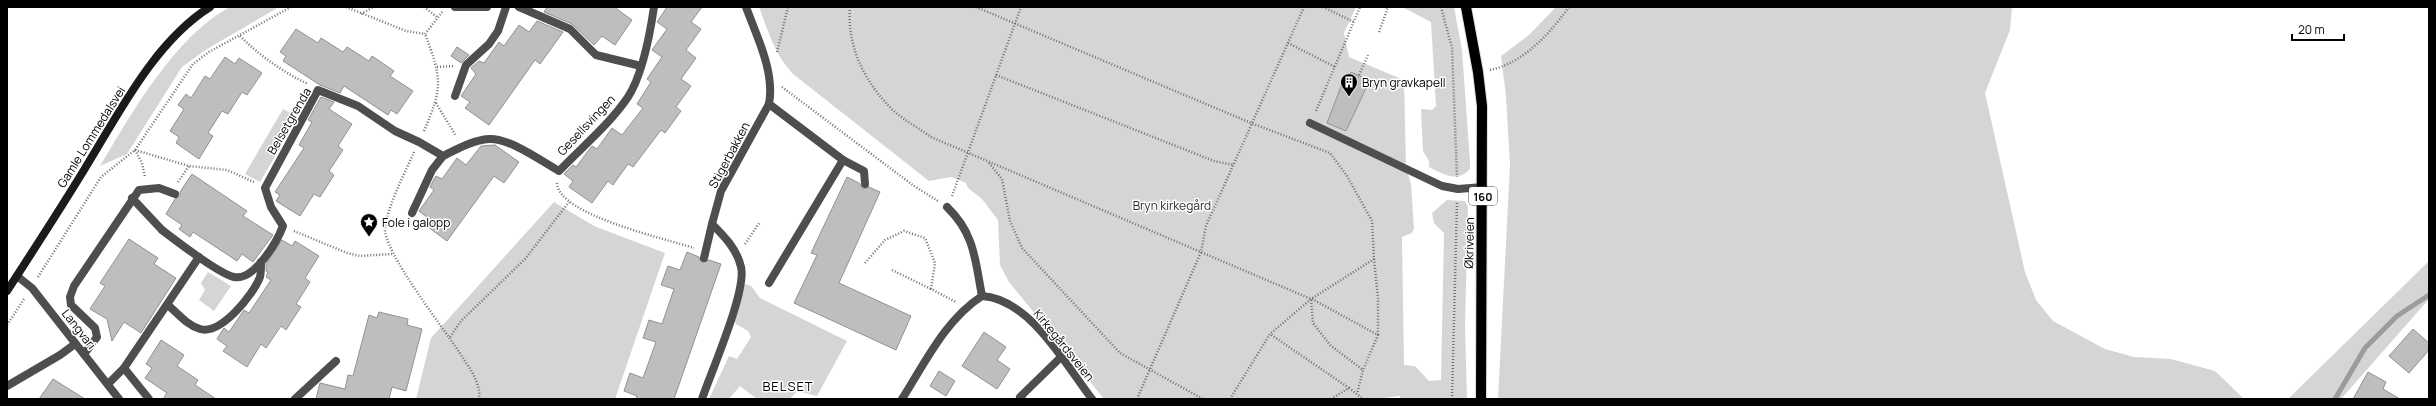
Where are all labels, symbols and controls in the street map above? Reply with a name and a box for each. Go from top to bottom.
scale bar [2292,16,2344,42]
text: 20 m [2298,21,2325,38]
building icon: Bryn gravkapell [1339,72,1359,97]
place label: Bryn gravkapell [1362,74,1446,91]
street label: Gamle Lommedalsvei [53,83,129,191]
street label: Belsetgrenda [263,85,315,157]
street label: Gesellsvingen [553,91,619,159]
street label: Stigerbakken [704,119,754,191]
road number: 160 [1469,187,1497,205]
park label: Bryn kirkegård [1133,197,1211,214]
place icon: Fole i galopp [359,212,379,237]
place label: Fole i galopp [382,214,450,231]
street label: Økriveien [1460,217,1478,269]
street label: Langvari [58,305,100,353]
street label: Kirkegårdsveien [1030,305,1098,385]
district label: BELSET [762,377,814,395]

